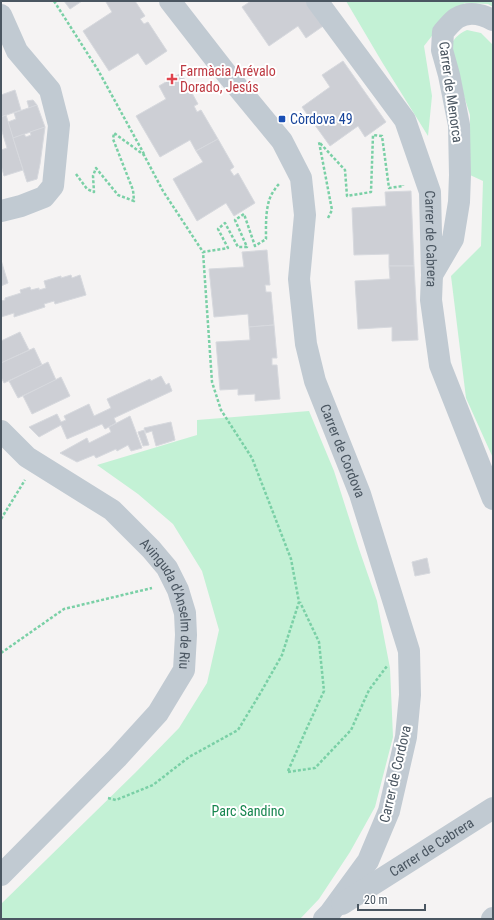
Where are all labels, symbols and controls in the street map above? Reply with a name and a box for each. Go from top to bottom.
street label: Carrer de Menorca [436,40,466,144]
place label: Farmàcia Arévalo Dorado, Jesús [180,63,276,95]
marker: Farmàcia Arévalo Dorado, Jesús [167,74,177,84]
place label: Còrdova 49 [290,111,353,127]
marker: Còrdova 49 [277,114,287,124]
street label: Carrer de Cabrera [422,190,440,287]
street label: Carrer de Cordova [317,402,369,500]
street label: Avinguda d'Anselm de Riu [137,535,194,670]
street label: Carrer de Cordova [376,724,414,824]
park label: Parc Sandino [212,803,284,819]
street label: Carrer de Cabrera [386,814,477,880]
scale bar [358,886,425,912]
text: 20 m [364,893,388,907]

